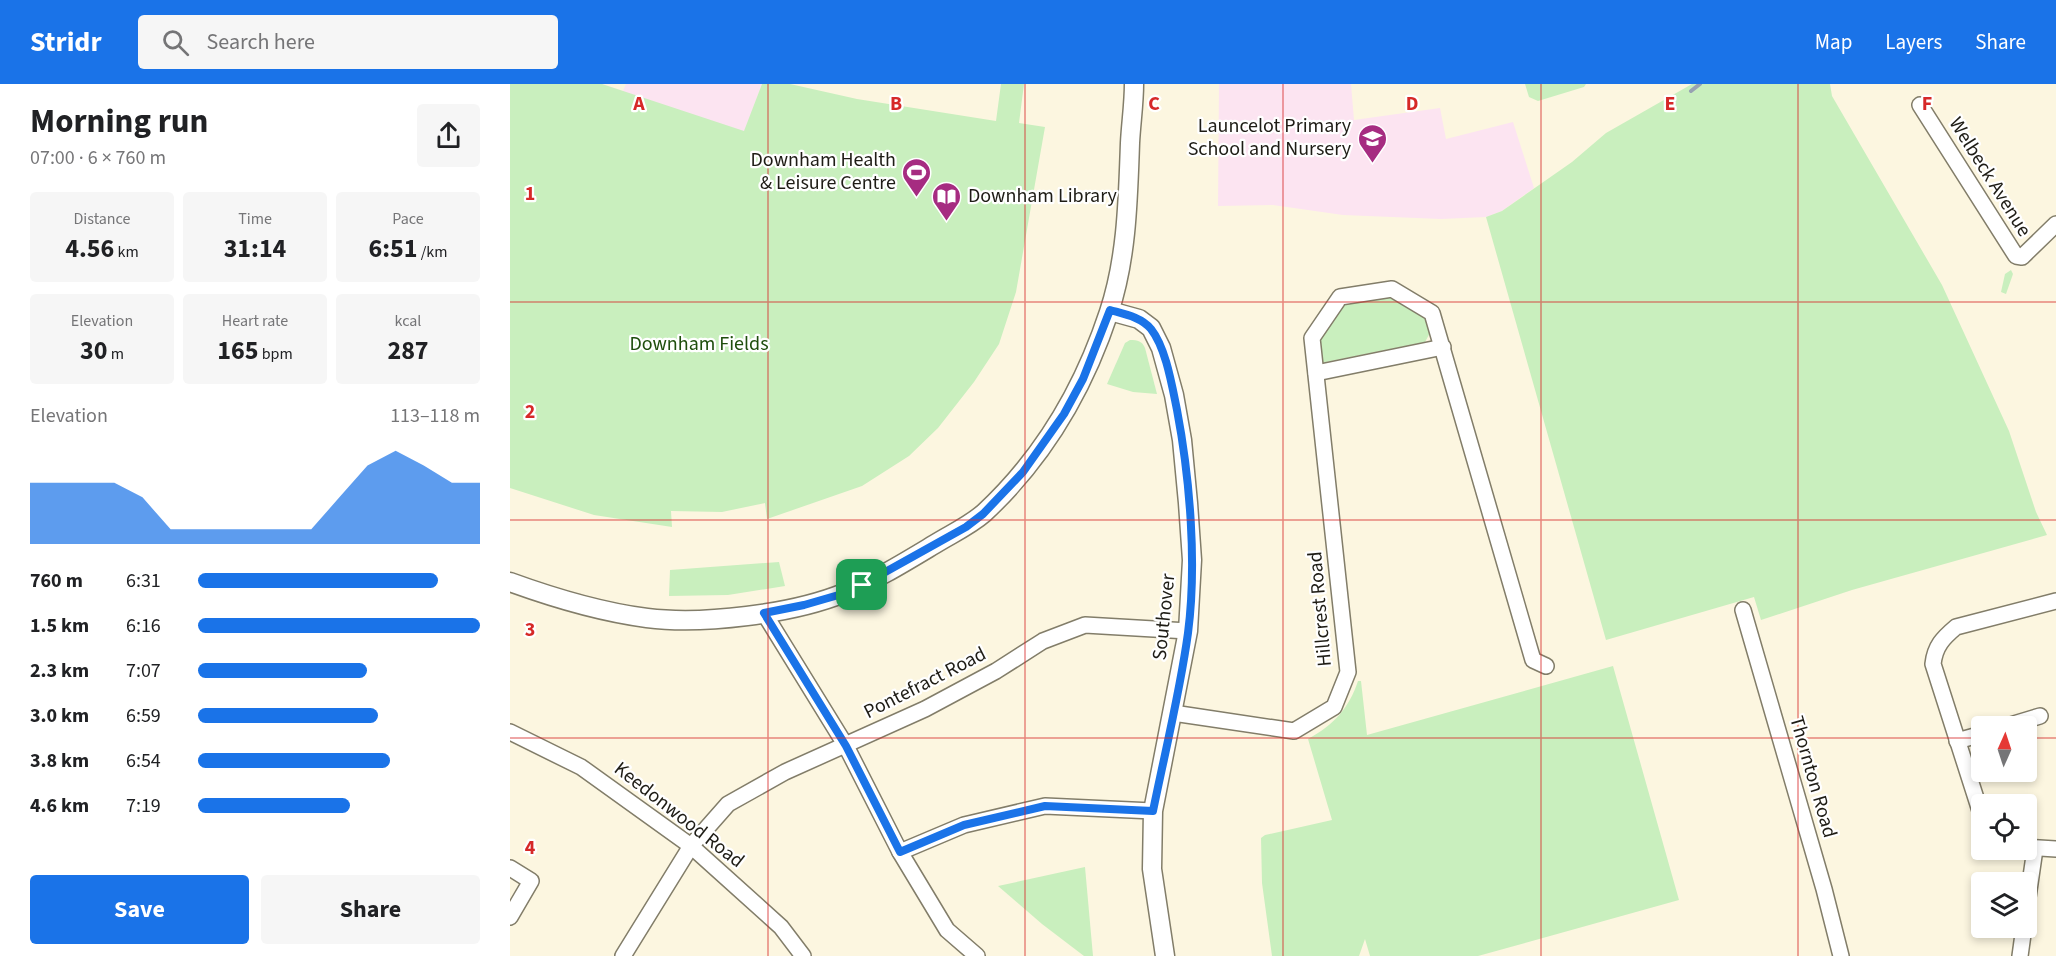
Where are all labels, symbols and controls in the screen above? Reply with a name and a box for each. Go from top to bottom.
search box [138,15,558,69]
text: Stridr [30,22,102,62]
icon: search [159,26,192,59]
text: Search here [207,26,315,58]
text: Map [1815,27,1852,57]
text: Layers [1885,27,1942,57]
text: Share [1975,27,2026,57]
text: A [632,90,645,118]
text: B [890,90,902,118]
text: C [1148,90,1160,118]
text: D [1406,90,1418,118]
text: E [1665,90,1675,118]
text: F [1922,90,1932,118]
text: Morning run [30,98,208,145]
button: share [417,104,480,167]
place label: Launcelot Primary School and Nursery [1188,112,1352,163]
street label: Welbeck Avenue [1942,112,2038,242]
school or university icon: Launcelot Primary School and Nursery [1356,122,1388,164]
text: 07:00 · 6 × 760 m [30,144,166,172]
place label: Downham Health & Leisure Centre [751,146,896,197]
sports icon: Downham Health & Leisure Centre [901,156,933,198]
text: 1 [525,180,535,208]
library icon: Downham Library [931,180,963,222]
place label: Downham Library [968,182,1118,210]
text: Distance [74,208,130,230]
text: Time [238,208,272,230]
text: Pace [392,208,424,230]
text: 4.56 [65,230,114,267]
text: 31:14 [224,230,286,267]
text: 6:51 [369,230,418,267]
text: km [114,241,139,263]
text: /km [418,241,447,263]
text: Elevation [71,310,133,332]
text: Heart rate [222,310,288,332]
text: kcal [395,310,421,332]
park label: Downham Fields [629,330,769,358]
text: 30 [80,332,108,369]
text: 165 [217,332,258,369]
text: 287 [387,332,429,369]
text: m [108,343,124,365]
text: bpm [258,343,293,365]
text: 2 [525,398,535,426]
text: Elevation [30,402,108,430]
text: 113–118 m [390,402,480,430]
street label: Hillcrest Road [1301,550,1339,668]
pin [836,559,887,610]
text: 760 m [30,567,83,595]
text: 6:31 [126,567,161,595]
icon: arrive [845,568,878,601]
street label: Southover [1146,572,1182,662]
text: 1.5 km [30,612,89,640]
text: 6:16 [126,612,161,640]
text: 3 [525,616,535,644]
street label: Pontefract Road [859,640,991,726]
text: 2.3 km [30,657,89,685]
text: 7:07 [126,657,161,685]
text: 3.0 km [30,702,89,730]
text: 6:59 [126,702,161,730]
street label: Thornton Road [1782,713,1844,841]
north arrow [1971,716,2037,782]
map controls [1971,716,2037,938]
text: 3.8 km [30,747,89,775]
text: 6:54 [126,747,161,775]
street label: Keedonwood Road [608,755,750,875]
text: 4.6 km [30,792,89,820]
text: 7:19 [126,792,161,820]
button: locate [1971,794,2037,860]
text: 4 [525,834,536,862]
button: layers [1971,872,2037,938]
button: Save [30,875,249,944]
button: Share [261,875,480,944]

